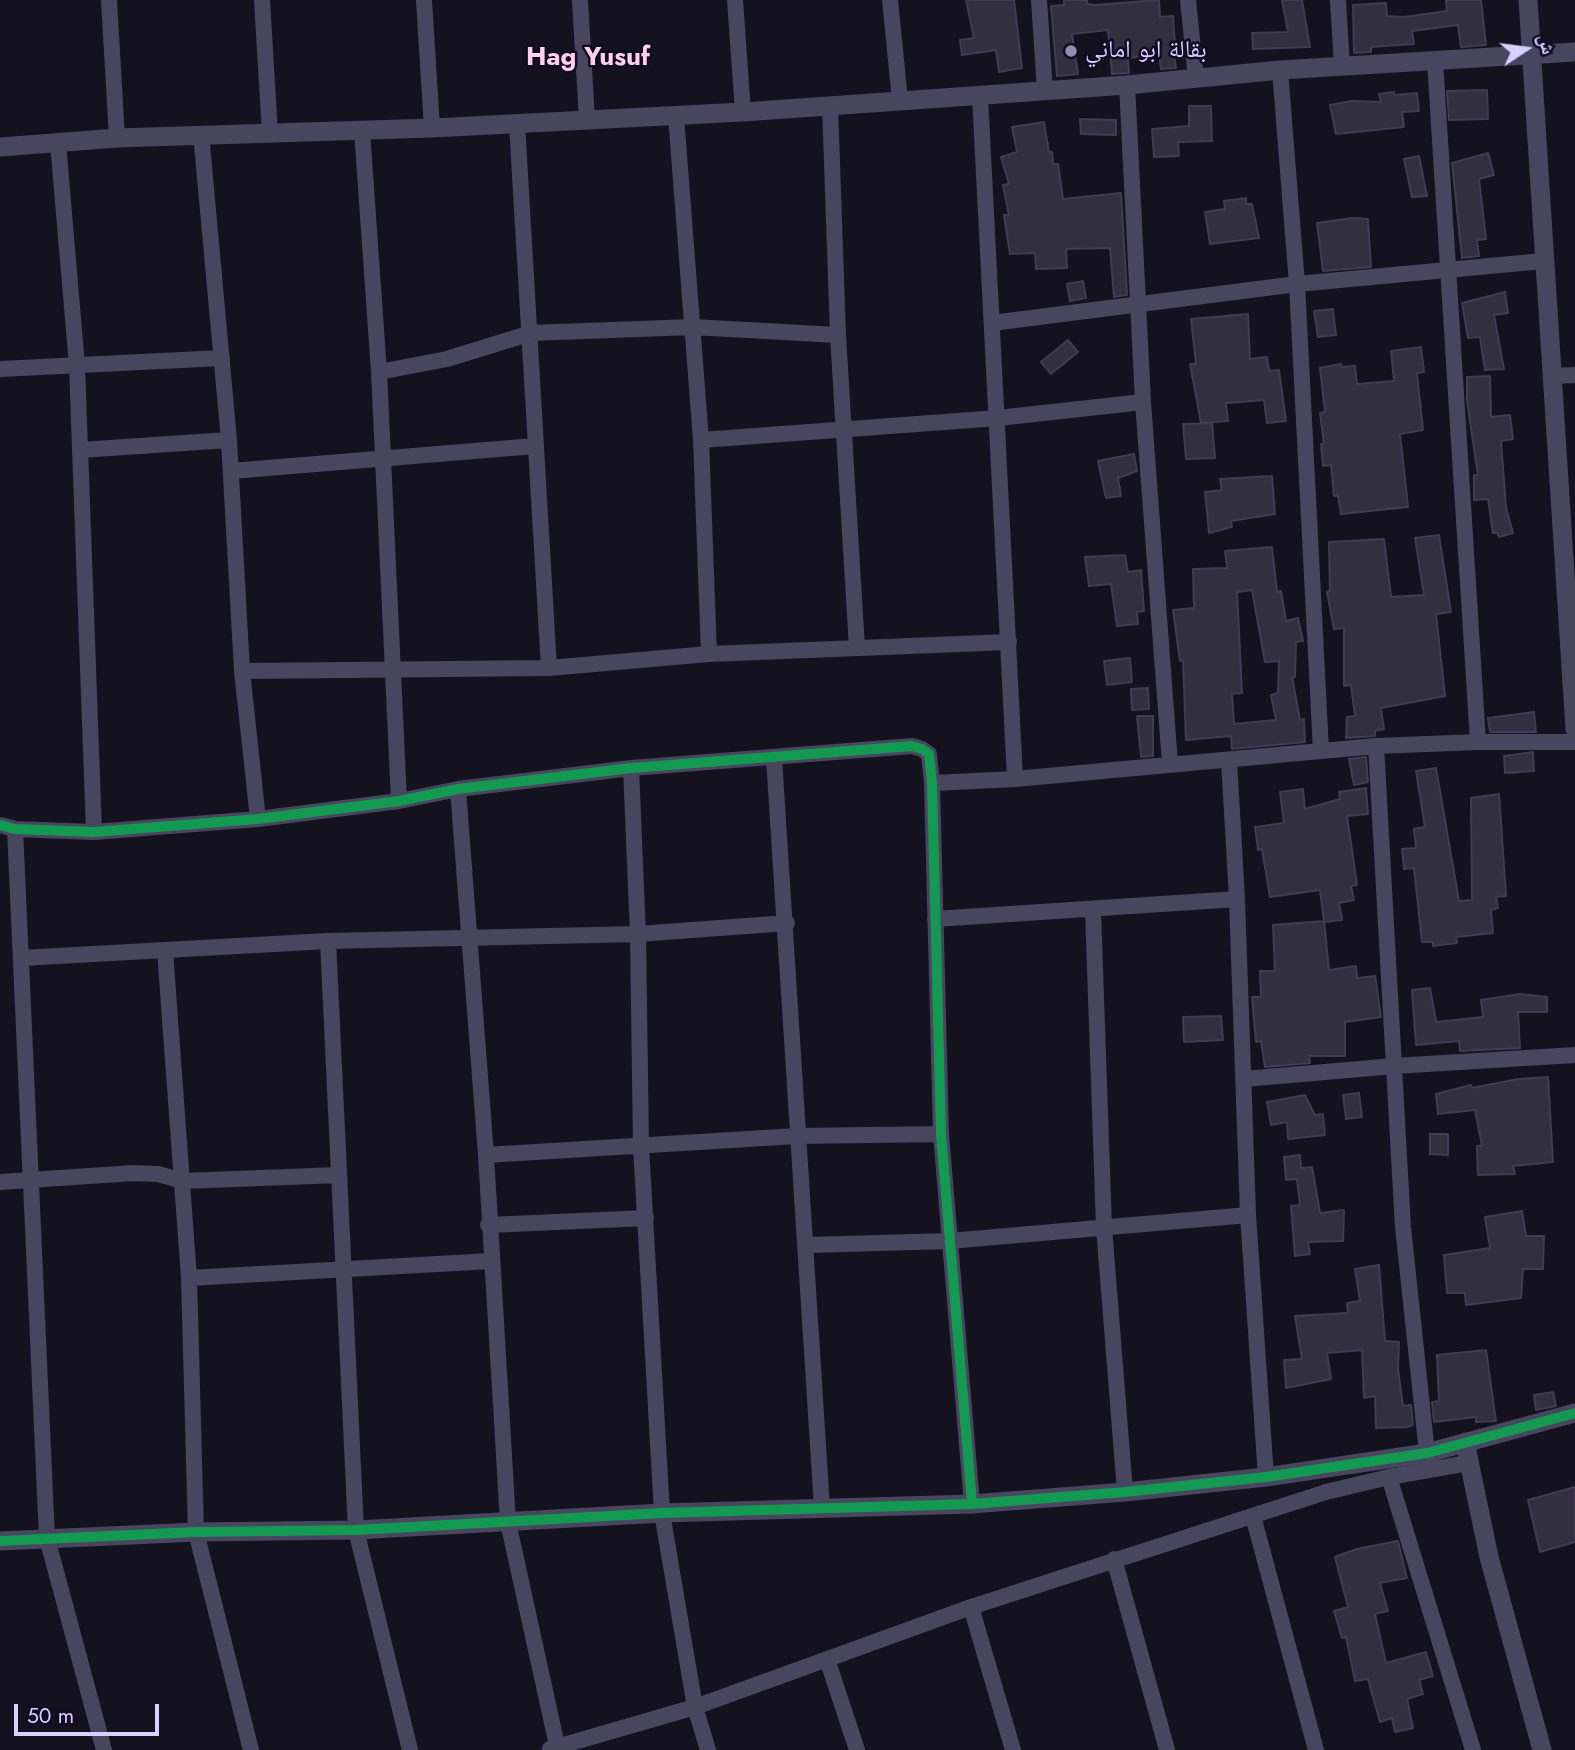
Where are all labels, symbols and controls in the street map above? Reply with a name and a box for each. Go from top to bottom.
north arrow [1491,14,1561,84]
text: ش [1532,31,1562,57]
place label: بقالة ابو اماني [1085,37,1207,65]
district label: Hag Yusuf [526,43,650,75]
marker: بقالة ابو اماني [1063,43,1079,59]
scale bar [18,1690,163,1734]
text: 50 m [27,1701,74,1731]

